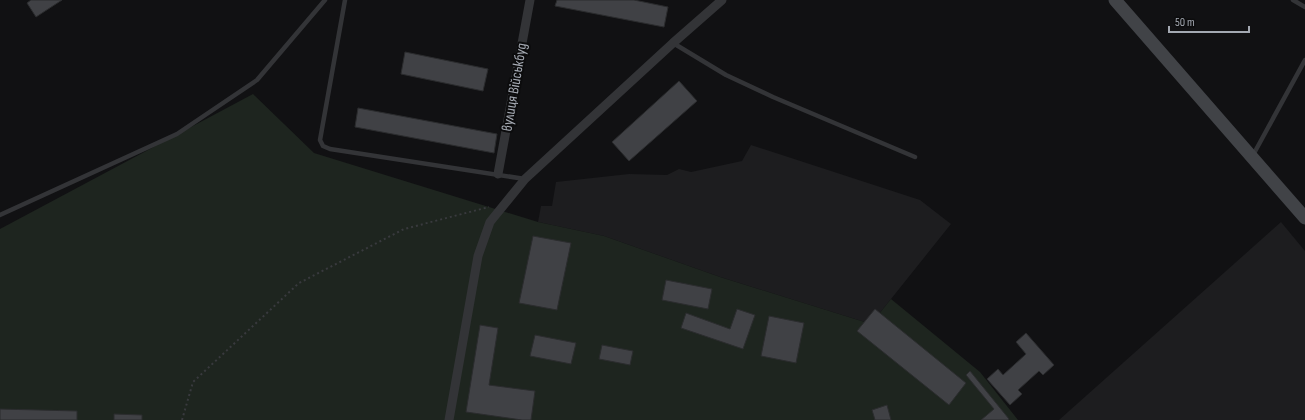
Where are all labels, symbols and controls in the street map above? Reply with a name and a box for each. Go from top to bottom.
scale bar [1169,8,1249,34]
text: 50 m [1175,15,1195,30]
street label: вулиця Військбуд [497,41,532,133]

